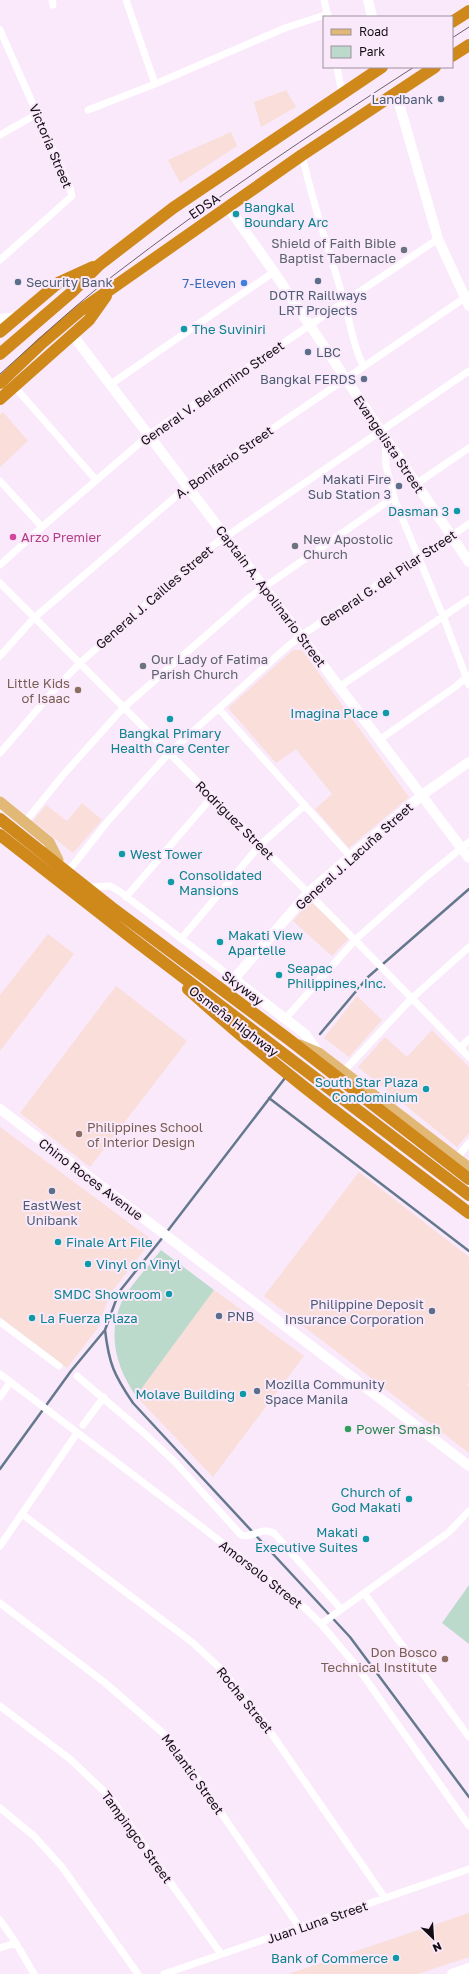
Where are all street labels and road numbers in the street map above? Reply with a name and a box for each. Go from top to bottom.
street label: Victoria Street [26,101,76,191]
street label: EDSA [185,190,223,222]
street label: General V. Belarmino Street [137,337,287,449]
street label: Evangelista Street [350,392,428,496]
street label: A. Bonifacio Street [172,422,276,502]
street label: Captain A. Apolinario Street [213,522,329,670]
street label: General G. del Pilar Street [317,526,459,630]
street label: General J. Cailles Street [92,542,216,652]
street label: Rodriguez Street [192,777,278,863]
street label: General J. Lacuña Street [292,799,416,913]
street label: Skyway [219,967,268,1009]
street label: Osmeña Highway [186,982,283,1060]
street label: Chino Roces Avenue [36,1135,146,1223]
street label: Amorsolo Street [216,1536,306,1612]
street label: Rocha Street [213,1664,277,1736]
street label: Melantic Street [158,1731,228,1817]
street label: Tampingco Street [98,1788,176,1886]
street label: Juan Luna Street [264,1897,370,1947]

